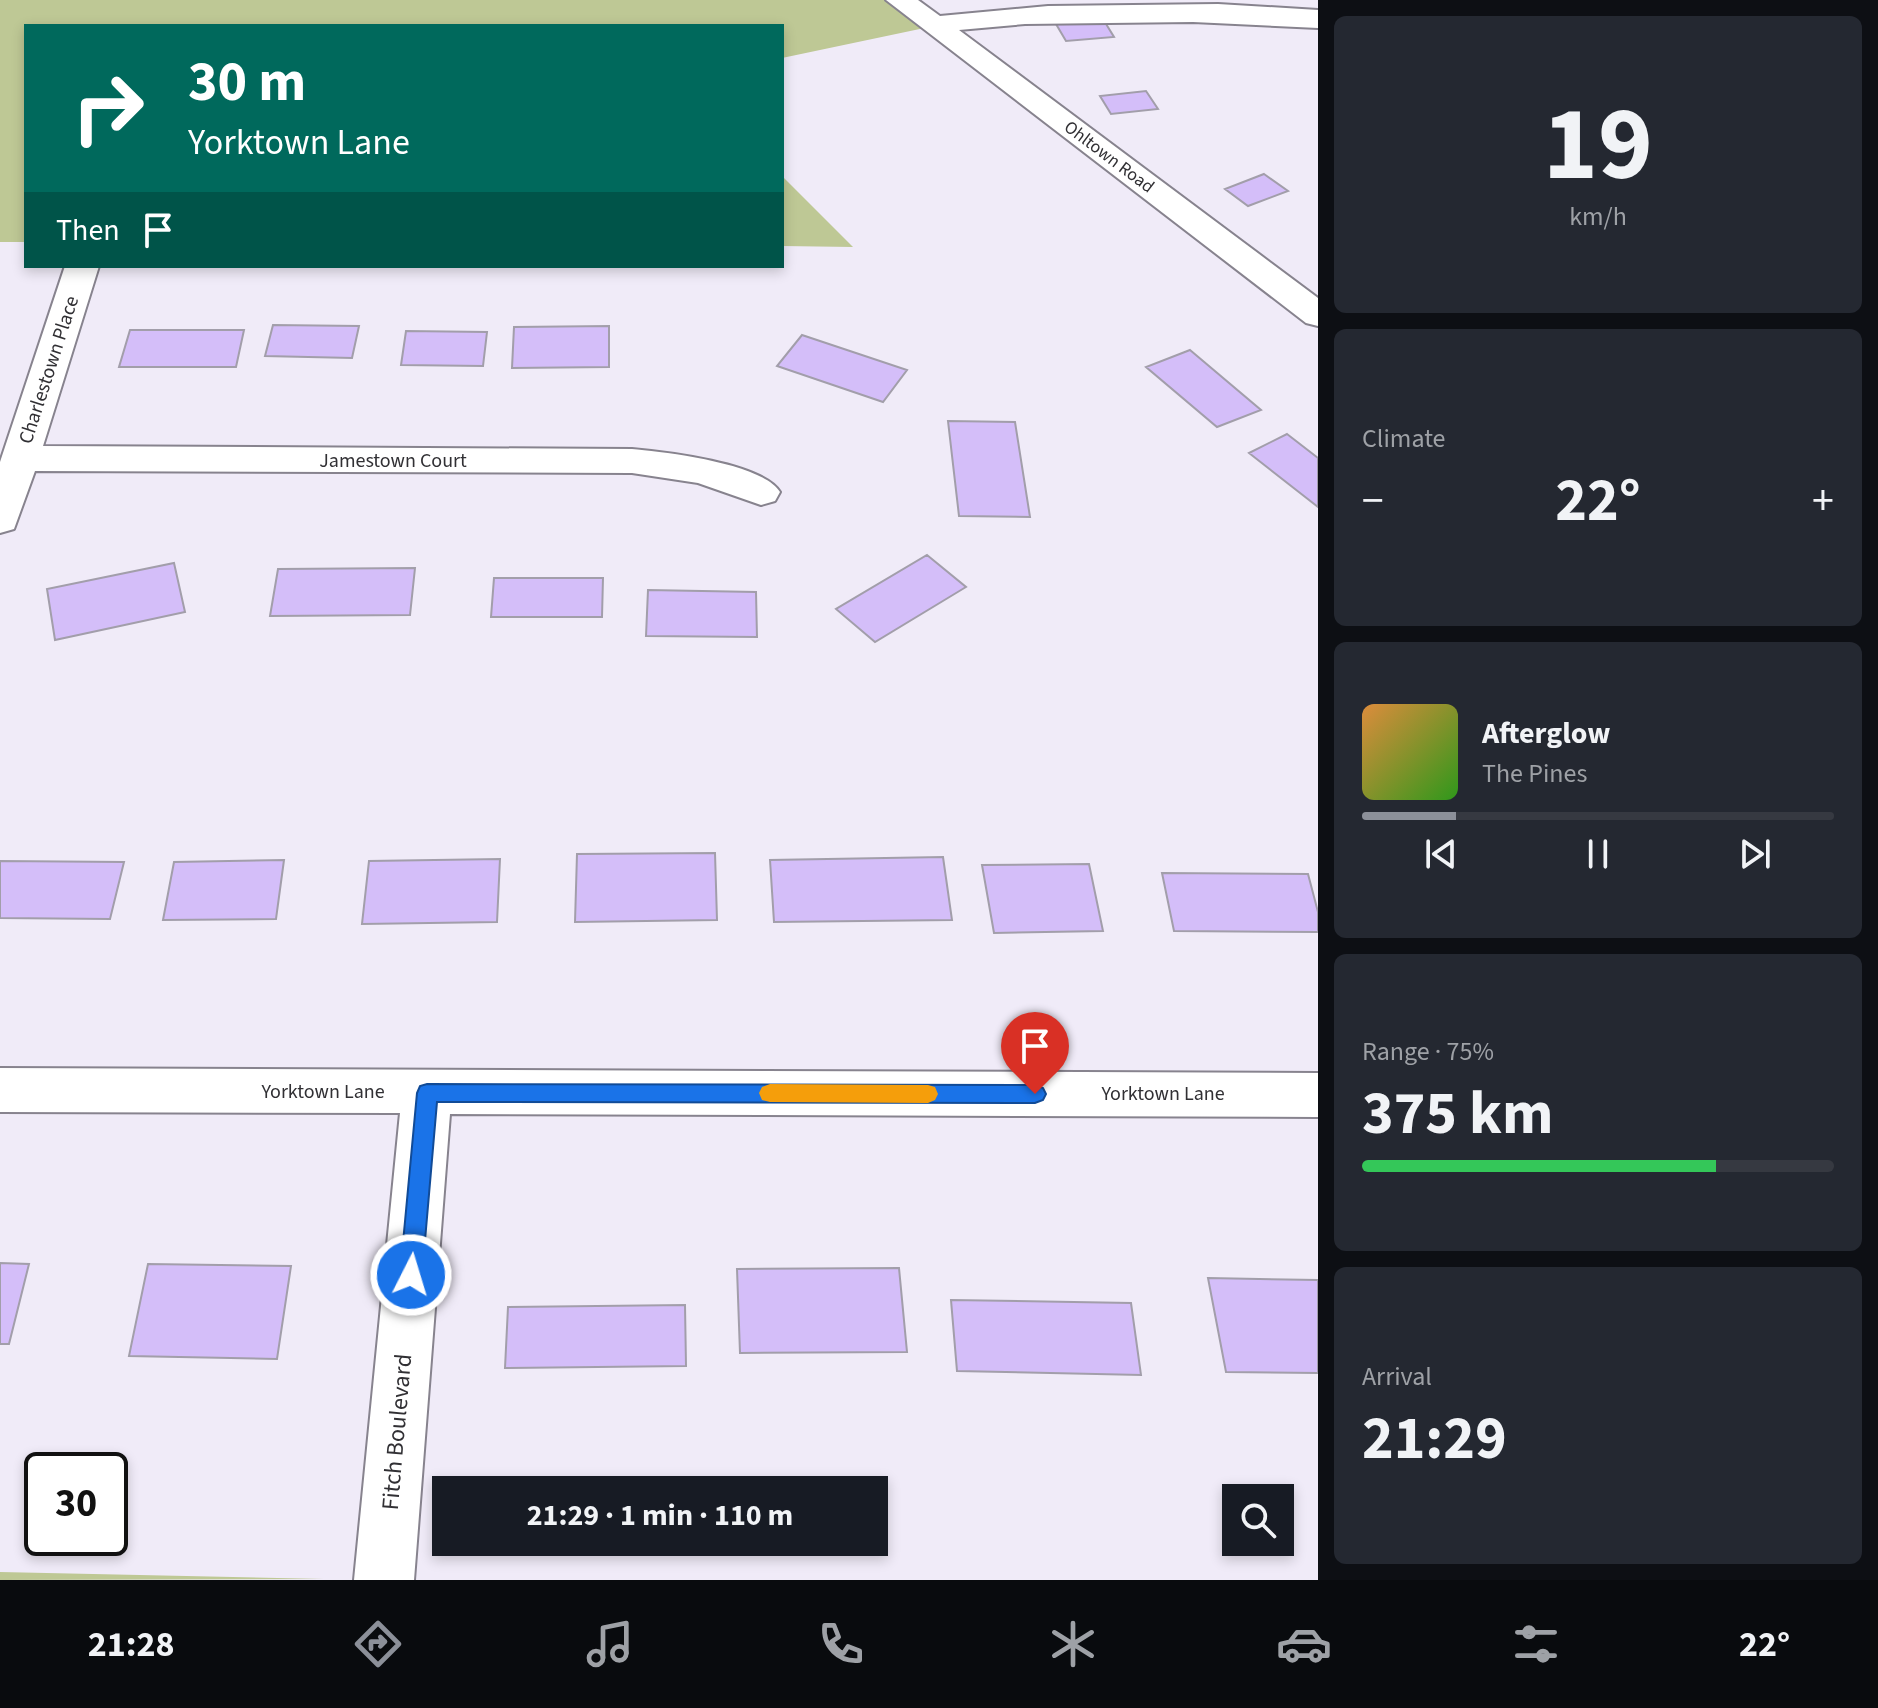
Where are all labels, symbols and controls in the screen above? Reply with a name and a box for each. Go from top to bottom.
text: 30 m [188,43,306,122]
icon: right [56,56,160,160]
text: 19 [1543,72,1653,220]
street label: Ohltown Road [1059,115,1159,199]
text: Yorktown Lane [188,117,410,168]
text: km/h [1569,198,1627,235]
icon: arrive [136,208,180,252]
text: Then [56,209,120,252]
street label: Charlestown Place [12,292,86,448]
text: Climate [1362,420,1446,457]
street label: Jamestown Court [319,447,467,475]
text: 22° [1555,459,1641,544]
text: − [1362,470,1384,533]
text: + [1812,470,1834,533]
text: Afterglow [1482,712,1610,755]
text: The Pines [1482,755,1587,792]
icon: previous [1419,832,1463,876]
icon: pause [1576,832,1620,876]
icon: next [1733,832,1777,876]
pin [1001,1012,1069,1094]
icon: arrive [1013,1024,1057,1068]
text: Range · 75% [1362,1033,1494,1070]
text: 375 km [1362,1072,1553,1157]
street label: Yorktown Lane [260,1078,385,1106]
street label: Yorktown Lane [1100,1080,1225,1108]
position arrow [369,1233,453,1317]
street label: Fitch Boulevard [373,1352,421,1512]
text: Arrival [1362,1358,1432,1395]
text: 21:29 [1362,1397,1507,1482]
speed limit sign: 30 [24,1452,128,1556]
map controls [1222,1484,1294,1556]
button: search [1222,1484,1294,1556]
text: 21:29 · 1 min · 110 m [527,1494,793,1537]
icon: directions [350,1616,406,1672]
icon: music [582,1616,638,1672]
icon: phone [813,1616,869,1672]
icon: climate [1045,1616,1101,1672]
icon: car [1276,1616,1332,1672]
icon: filters [1508,1616,1564,1672]
text: 21:28 [88,1619,175,1670]
text: 22° [1739,1619,1790,1670]

